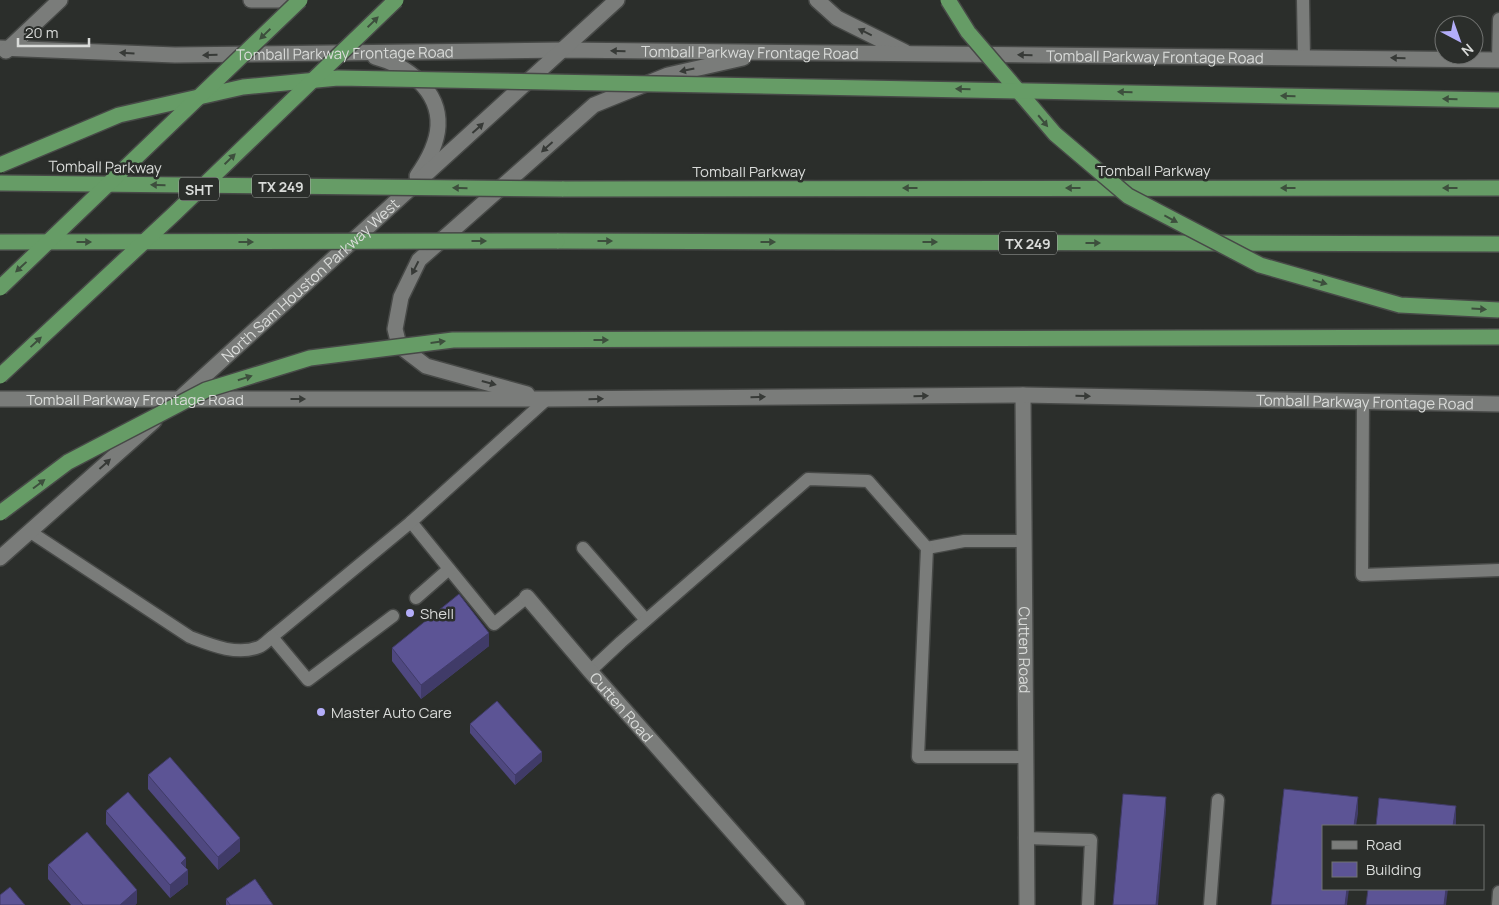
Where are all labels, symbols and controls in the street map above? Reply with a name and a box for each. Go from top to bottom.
scale bar [18,15,89,47]
north arrow [1434,15,1484,65]
one-way arrow [367,16,379,28]
text: 20 m [25,22,58,43]
one-way arrow [259,28,271,40]
one-way arrow [857,28,872,36]
street label: Tomball Parkway Frontage Road [641,40,859,64]
text: N [1458,40,1478,61]
street label: Tomball Parkway Frontage Road [236,41,454,65]
street label: Tomball Parkway Frontage Road [1046,45,1264,68]
one-way arrow [610,47,626,55]
one-way arrow [118,49,134,57]
one-way arrow [202,51,218,59]
one-way arrow [1017,51,1033,59]
one-way arrow [1390,54,1406,62]
one-way arrow [680,66,695,74]
one-way arrow [955,85,971,93]
one-way arrow [1117,88,1133,96]
one-way arrow [1280,91,1296,99]
one-way arrow [1442,95,1458,103]
one-way arrow [1037,114,1049,126]
one-way arrow [472,122,485,133]
one-way arrow [542,141,554,153]
one-way arrow [224,153,236,165]
street label: Tomball Parkway [48,156,162,178]
street label: Tomball Parkway [1097,160,1211,181]
street label: Tomball Parkway [692,161,806,182]
road number: TX 249 [252,175,310,198]
road number: SHT [179,178,219,200]
one-way arrow [150,181,166,189]
one-way arrow [452,184,468,192]
one-way arrow [902,184,918,192]
one-way arrow [1065,184,1081,192]
one-way arrow [1280,184,1296,192]
one-way arrow [1442,184,1458,192]
street label: North Sam Houston Parkway West [217,193,404,366]
one-way arrow [1164,214,1178,223]
road number: TX 249 [999,232,1057,254]
one-way arrow [471,237,487,245]
one-way arrow [598,237,614,245]
one-way arrow [76,238,92,246]
one-way arrow [238,238,254,246]
one-way arrow [760,238,776,246]
one-way arrow [923,238,939,246]
one-way arrow [1085,239,1101,247]
one-way arrow [16,261,28,273]
one-way arrow [411,261,419,276]
one-way arrow [1312,278,1327,286]
one-way arrow [1471,305,1487,313]
one-way arrow [29,336,41,348]
one-way arrow [593,336,609,344]
one-way arrow [431,338,447,346]
one-way arrow [238,374,253,382]
one-way arrow [481,380,496,388]
street label: Tomball Parkway Frontage Road [26,389,244,410]
street label: Tomball Parkway Frontage Road [1256,389,1474,414]
one-way arrow [913,392,929,400]
one-way arrow [1076,392,1092,400]
one-way arrow [751,393,767,401]
one-way arrow [290,395,306,403]
one-way arrow [588,395,604,403]
one-way arrow [98,458,110,470]
one-way arrow [32,479,46,489]
place label: Shell [420,603,454,624]
street label: Cutten Road [1014,606,1036,693]
marker: Shell [404,607,416,619]
street label: Cutten Road [585,667,658,746]
place label: Master Auto Care [331,702,452,723]
marker: Master Auto Care [315,706,327,718]
legend [1322,825,1484,890]
text: Road [1366,834,1402,855]
text: Building [1366,859,1421,880]

